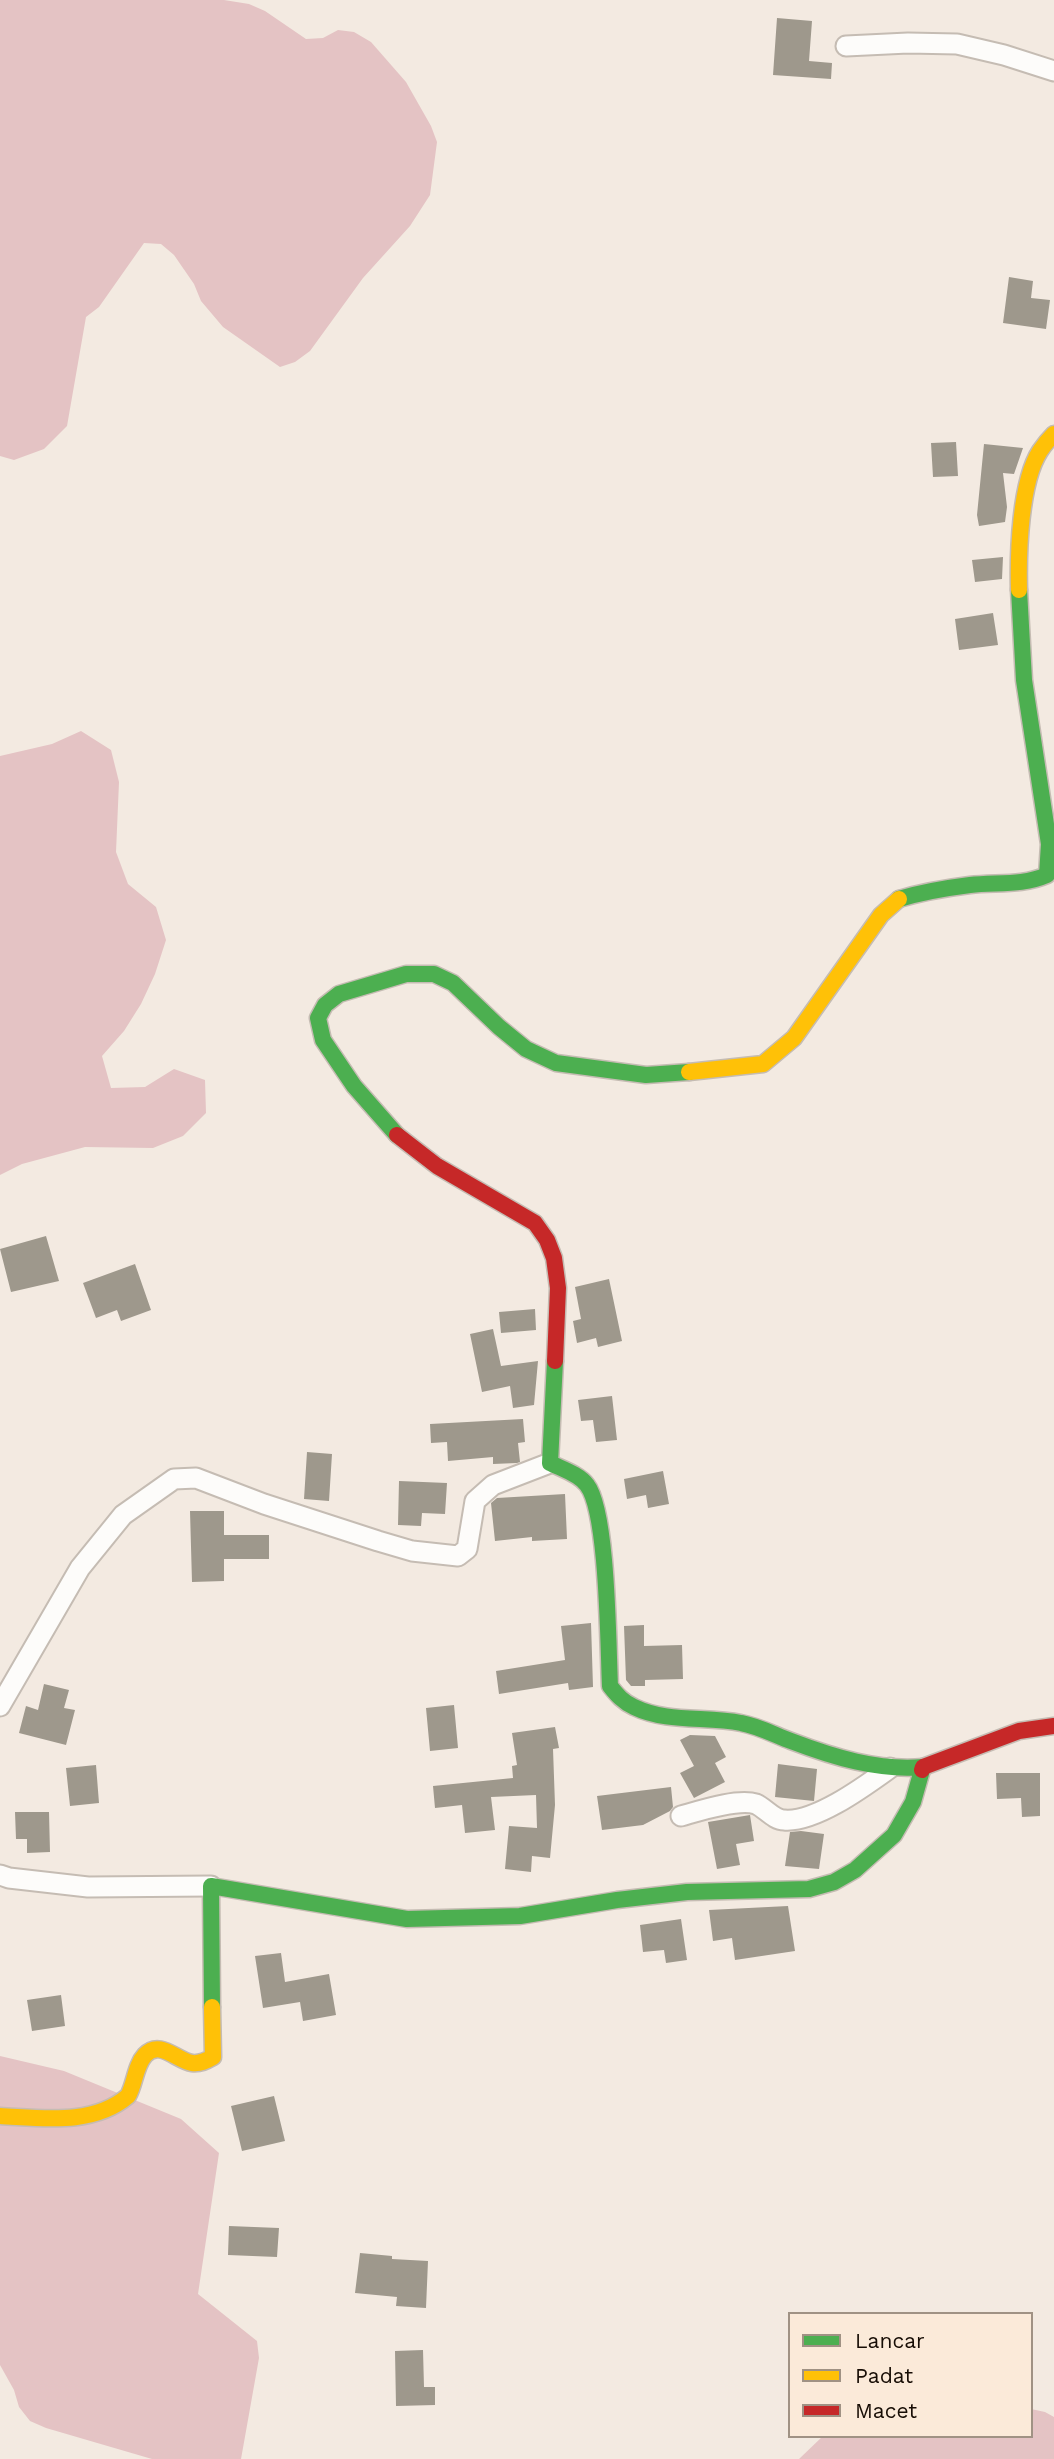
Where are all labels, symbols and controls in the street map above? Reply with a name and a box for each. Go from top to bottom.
legend [788,2312,1033,2438]
text: Lancar [855,2328,925,2353]
text: Padat [855,2363,913,2388]
text: Macet [855,2398,917,2423]

